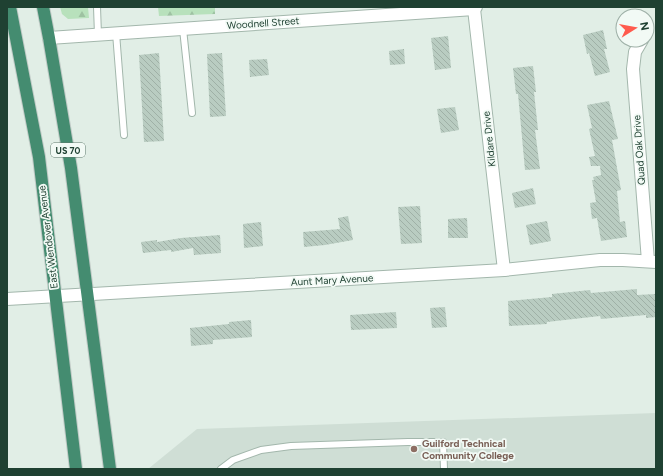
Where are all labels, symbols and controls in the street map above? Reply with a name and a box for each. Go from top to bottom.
north arrow [615,8,655,48]
street label: Woodnell Street [226,14,300,32]
text: N [637,21,652,32]
street label: Kildare Drive [480,110,498,168]
street label: Quad Oak Drive [630,114,648,185]
road number: US 70 [51,143,85,157]
street label: East Wendover Avenue [35,184,61,289]
street label: Aunt Mary Avenue [290,271,374,289]
place label: Guilford Technical Community College [422,437,514,462]
marker: Guilford Technical Community College [409,444,419,454]

